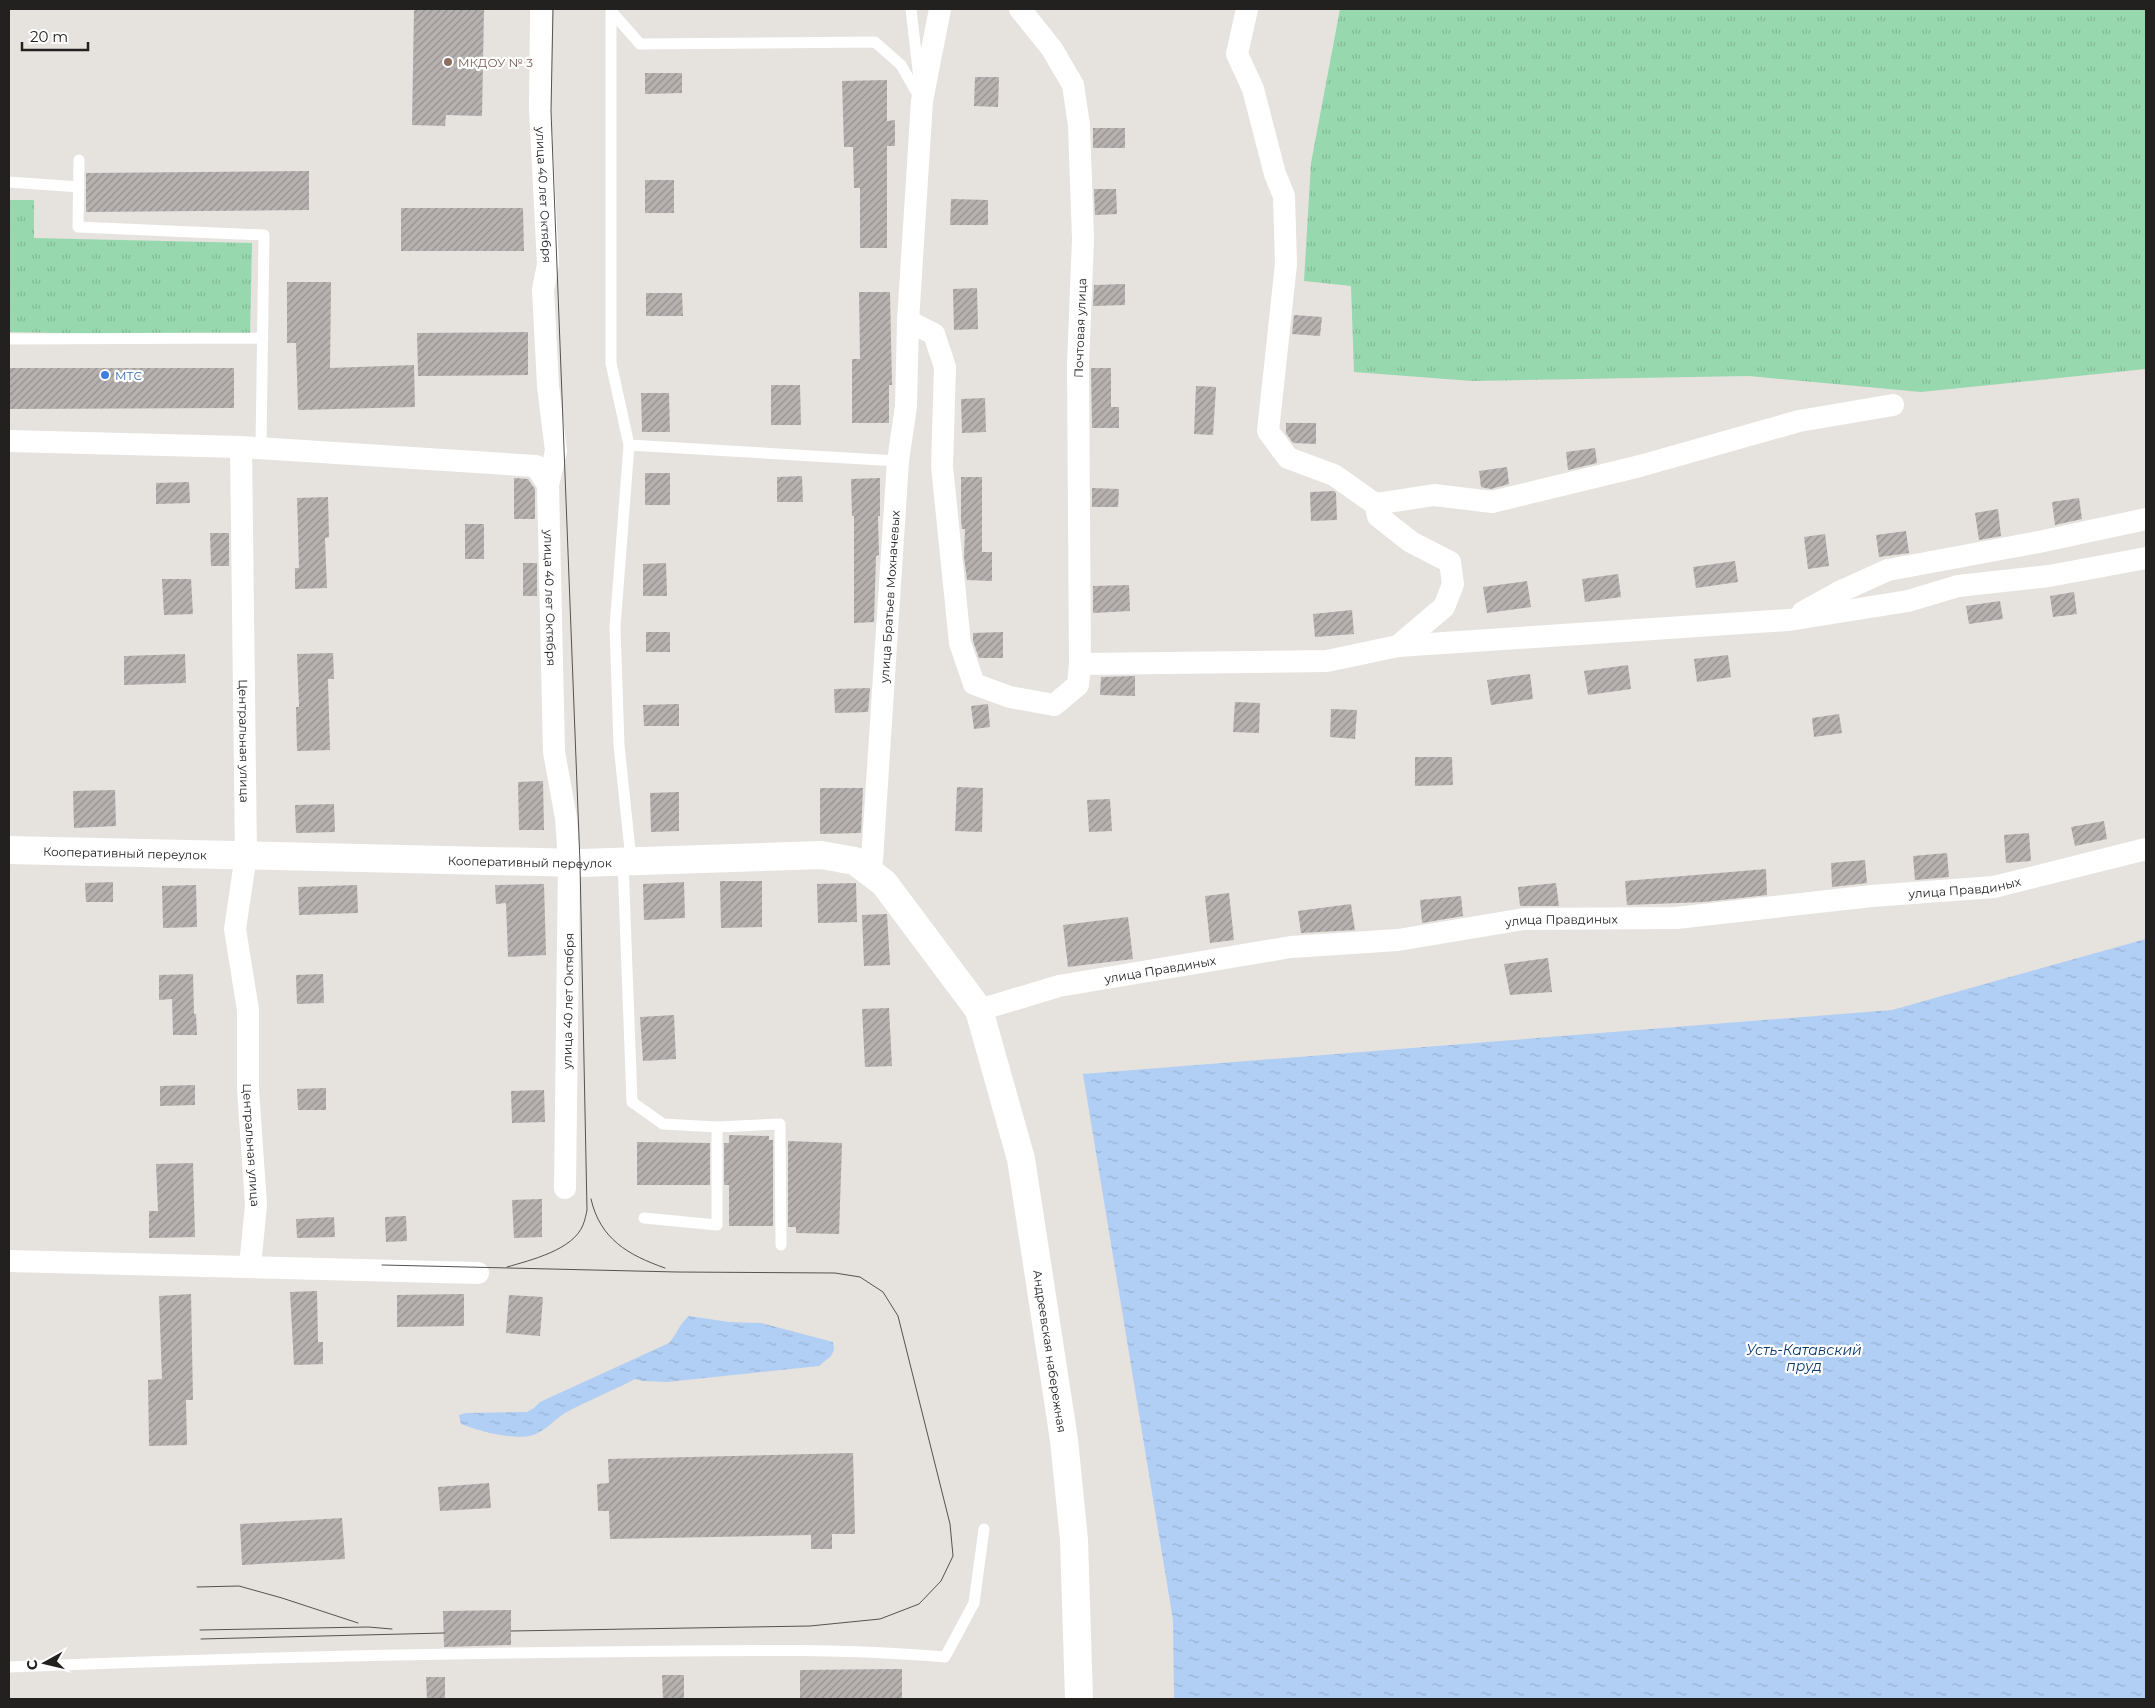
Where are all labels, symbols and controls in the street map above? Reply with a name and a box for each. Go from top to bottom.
scale bar [22,20,89,52]
text: 20 m [30,27,68,46]
place label: МКДОУ № 3 [458,55,533,70]
marker: МКДОУ № 3 [442,56,454,68]
street label: улица 40 лет Октября [533,125,555,263]
street label: Почтовая улица [1071,278,1089,378]
place label: МТС [115,368,142,383]
marker: МТС [99,369,111,381]
street label: улица Братьев Мохначевых [876,509,902,684]
street label: улица 40 лет Октября [541,528,560,666]
street label: Центральная улица [236,679,253,803]
street label: Кооперативный переулок [43,843,207,862]
street label: Кооперативный переулок [448,852,612,871]
street label: улица Правдиных [1907,873,2023,901]
street label: улица Правдиных [1503,911,1618,930]
street label: улица 40 лет Октября [559,933,577,1070]
street label: улица Правдиных [1102,952,1218,986]
street label: Центральная улица [241,1083,264,1207]
street label: Андреевская набережная [1031,1269,1070,1434]
water label: Усть-Катавский пруд [1746,1341,1862,1375]
north arrow [20,1638,70,1688]
text: С [23,1659,42,1671]

